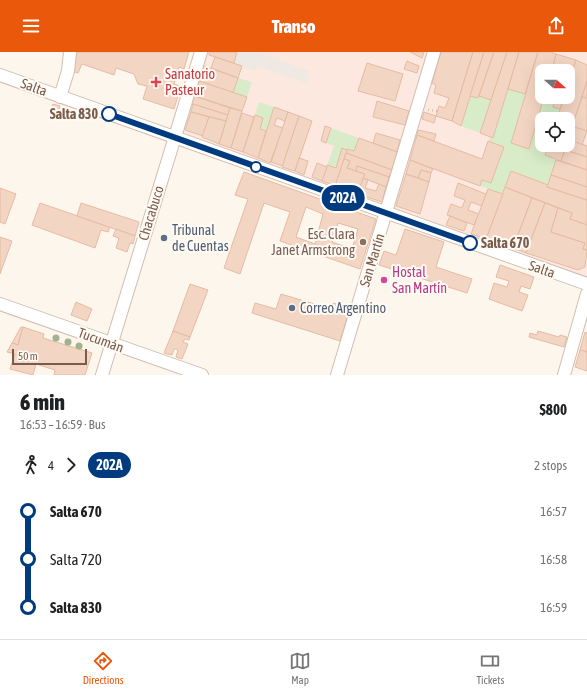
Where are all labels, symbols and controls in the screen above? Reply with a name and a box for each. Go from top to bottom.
icon: menu [20,15,42,37]
icon: share [545,15,567,37]
text: Transo [272,16,315,37]
north arrow [535,64,575,104]
map controls [535,64,575,152]
place label: Sanatorio Pasteur [165,66,215,98]
street label: Salta [19,75,49,99]
marker: Sanatorio Pasteur [150,76,162,88]
place label: Salta 830 [50,106,98,122]
marker: Salta 830 [101,106,117,122]
button: locate [535,112,575,152]
unlabelled marker [250,161,262,173]
street label: Chacabuco [135,184,167,242]
line badge: 202A [315,185,371,211]
text: 202A [330,190,356,206]
place label: Tribunal de Cuentas [172,222,229,254]
place label: Esc. Clara Janet Armstrong [271,226,355,258]
street label: San Martín [356,231,388,289]
marker: Tribunal de Cuentas [159,233,169,243]
marker: Salta 670 [462,235,478,251]
place label: Salta 670 [481,235,530,251]
marker: Esc. Clara Janet Armstrong [358,237,368,247]
street label: Salta [527,257,557,281]
place label: Hostal San Martín [392,264,447,296]
marker: Hostal San Martín [379,275,389,285]
place label: Correo Argentino [300,300,386,316]
marker: Correo Argentino [287,303,297,313]
street label: Tucumán [76,324,126,356]
scale bar [12,347,87,366]
text: 50 m [18,350,38,362]
text: 6 min [20,389,65,415]
text: $800 [540,401,567,418]
text: 16:53 – 16:59 · Bus [20,417,106,432]
icon: walk [20,454,42,476]
icon: forward [60,454,82,476]
text: 202A [96,457,123,473]
text: 4 [48,458,54,473]
text: 2 stops [534,458,567,473]
text: Salta 670 [50,503,102,520]
text: 16:57 [540,504,567,519]
text: Salta 720 [50,551,102,568]
text: 16:58 [540,552,567,567]
text: Salta 830 [50,599,102,616]
text: 16:59 [540,600,567,615]
tab: Directions [83,650,124,686]
tab: Map [289,650,311,686]
tab: Tickets [476,650,504,686]

